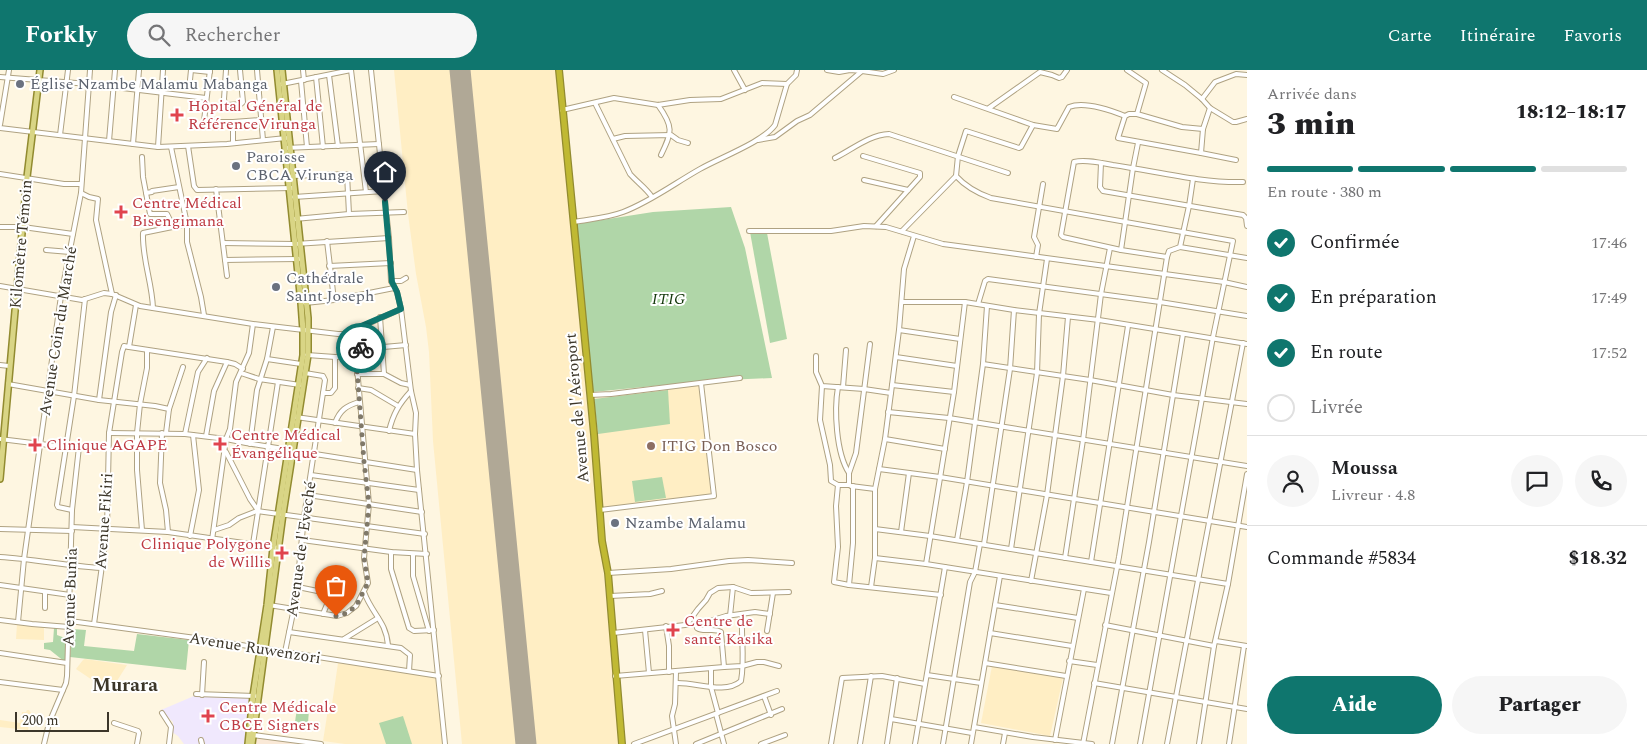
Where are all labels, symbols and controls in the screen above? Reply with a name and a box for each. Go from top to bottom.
search box [127,13,477,58]
text: Forkly [25,17,97,53]
icon: search [145,21,173,49]
text: Rechercher [185,21,280,50]
text: Carte [1388,22,1432,49]
text: Itinéraire [1460,22,1536,49]
text: Favoris [1564,22,1622,49]
place label: Église Nzambe Malamu Mabanga [30,72,268,96]
marker: Église Nzambe Malamu Mabanga [14,78,26,90]
text: Arrivée dans [1267,82,1357,106]
place label: Hôpital Général de RéférenceVirunga [188,94,323,136]
text: 18:12–18:17 [1516,98,1627,127]
text: 3 min [1267,100,1355,149]
marker: Hôpital Général de RéférenceVirunga [170,108,184,122]
place label: Paroisse CBCA Virunga [246,145,353,187]
pin [364,151,406,202]
icon: home [371,158,399,186]
marker: Paroisse CBCA Virunga [230,160,242,172]
street label: Kilomètre Témoin [3,178,39,310]
text: En route · 380 m [1267,180,1382,204]
place label: Centre Médical Bisengimana [132,191,242,233]
marker: Centre Médical Bisengimana [114,205,128,219]
text: Confirmée [1310,228,1400,257]
icon: check [1267,229,1295,257]
text: 17:46 [1591,231,1627,255]
street label: Avenue Coin du Marché [33,244,83,418]
place label: Cathédrale Saint Joseph [286,266,374,308]
marker: Cathédrale Saint Joseph [270,281,282,293]
text: En préparation [1310,283,1437,312]
icon: check [1267,284,1295,312]
text: 17:49 [1591,286,1627,310]
park label: ITIG [652,287,686,311]
courier [336,323,386,373]
street label: Avenue de l'Aéroport [558,332,596,484]
icon: bike [347,334,375,362]
text: En route [1310,338,1383,367]
icon: check [1267,339,1295,367]
text: 17:52 [1591,341,1627,365]
text: Livrée [1310,393,1363,422]
place label: Centre Médical Évangélique [231,423,341,465]
place label: Clinique AGAPE [46,433,167,457]
place label: ITIG Don Bosco [661,434,777,458]
marker: Centre Médical Évangélique [213,437,227,451]
marker: Clinique AGAPE [28,438,42,452]
marker: ITIG Don Bosco [645,440,657,452]
text: Moussa [1331,454,1398,483]
button: person [1267,455,1319,507]
button: chat [1511,455,1563,507]
button: phone [1575,455,1627,507]
street label: Avenue Fikiri [89,472,119,570]
street label: Avenue de l'Eveché [280,479,322,618]
text: Livreur · 4.8 [1331,483,1415,507]
place label: Nzambe Malamu [625,511,746,535]
marker: Nzambe Malamu [609,517,621,529]
place label: Clinique Polygone de Willis [141,532,271,574]
text: Commande #5834 [1267,544,1416,573]
text: $18.32 [1569,544,1627,573]
marker: Clinique Polygone de Willis [275,546,289,560]
street label: Avenue Bunia [56,547,84,647]
pin [315,565,357,616]
icon: bag [322,572,350,600]
place label: Centre de santé Kasika [684,609,773,651]
marker: Centre de santé Kasika [666,623,680,637]
street label: Avenue Ruwenzori [187,626,323,670]
district label: Murara [92,671,158,700]
button: Aide [1267,676,1442,734]
button: Partager [1452,676,1627,734]
place label: Centre Médicale CBCE Signers [219,695,337,737]
scale bar [15,709,109,732]
marker: Centre Médicale CBCE Signers [201,709,215,723]
text: 200 m [22,710,59,731]

